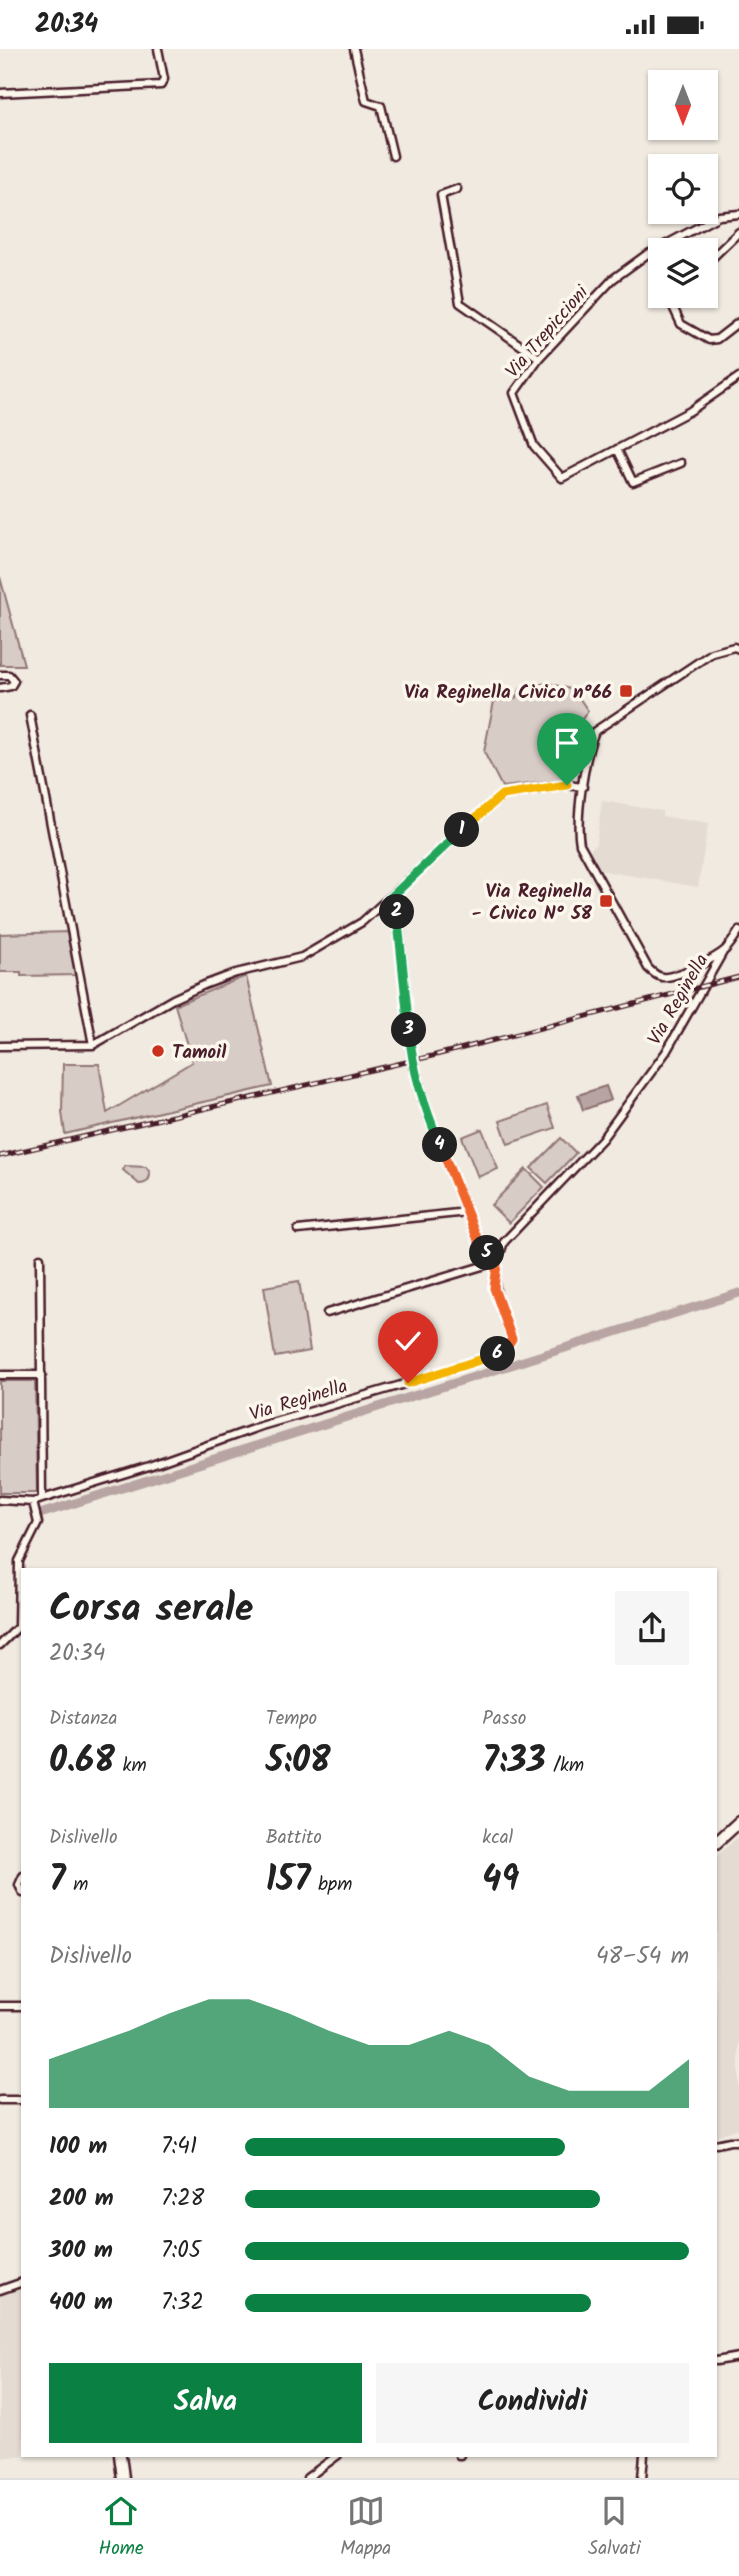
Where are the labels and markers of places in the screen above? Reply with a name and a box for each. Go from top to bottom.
place label: Via Reginella Civico n°66 [404,678,612,708]
marker: Via Reginella Civico n°66 [618,683,634,699]
pin [537,713,597,785]
pin: 1 [444,813,480,847]
place label: Via Reginella - Civico N° 58 [472,877,593,929]
marker: Via Reginella - Civico N° 58 [598,893,614,909]
pin: 2 [380,895,414,929]
pin: 3 [392,1013,426,1047]
place label: Tamoil [172,1038,227,1068]
marker: Tamoil [150,1043,166,1059]
pin: 4 [422,1127,458,1163]
pin: 5 [470,1235,504,1271]
pin [378,1311,438,1383]
pin: 6 [480,1337,516,1371]

